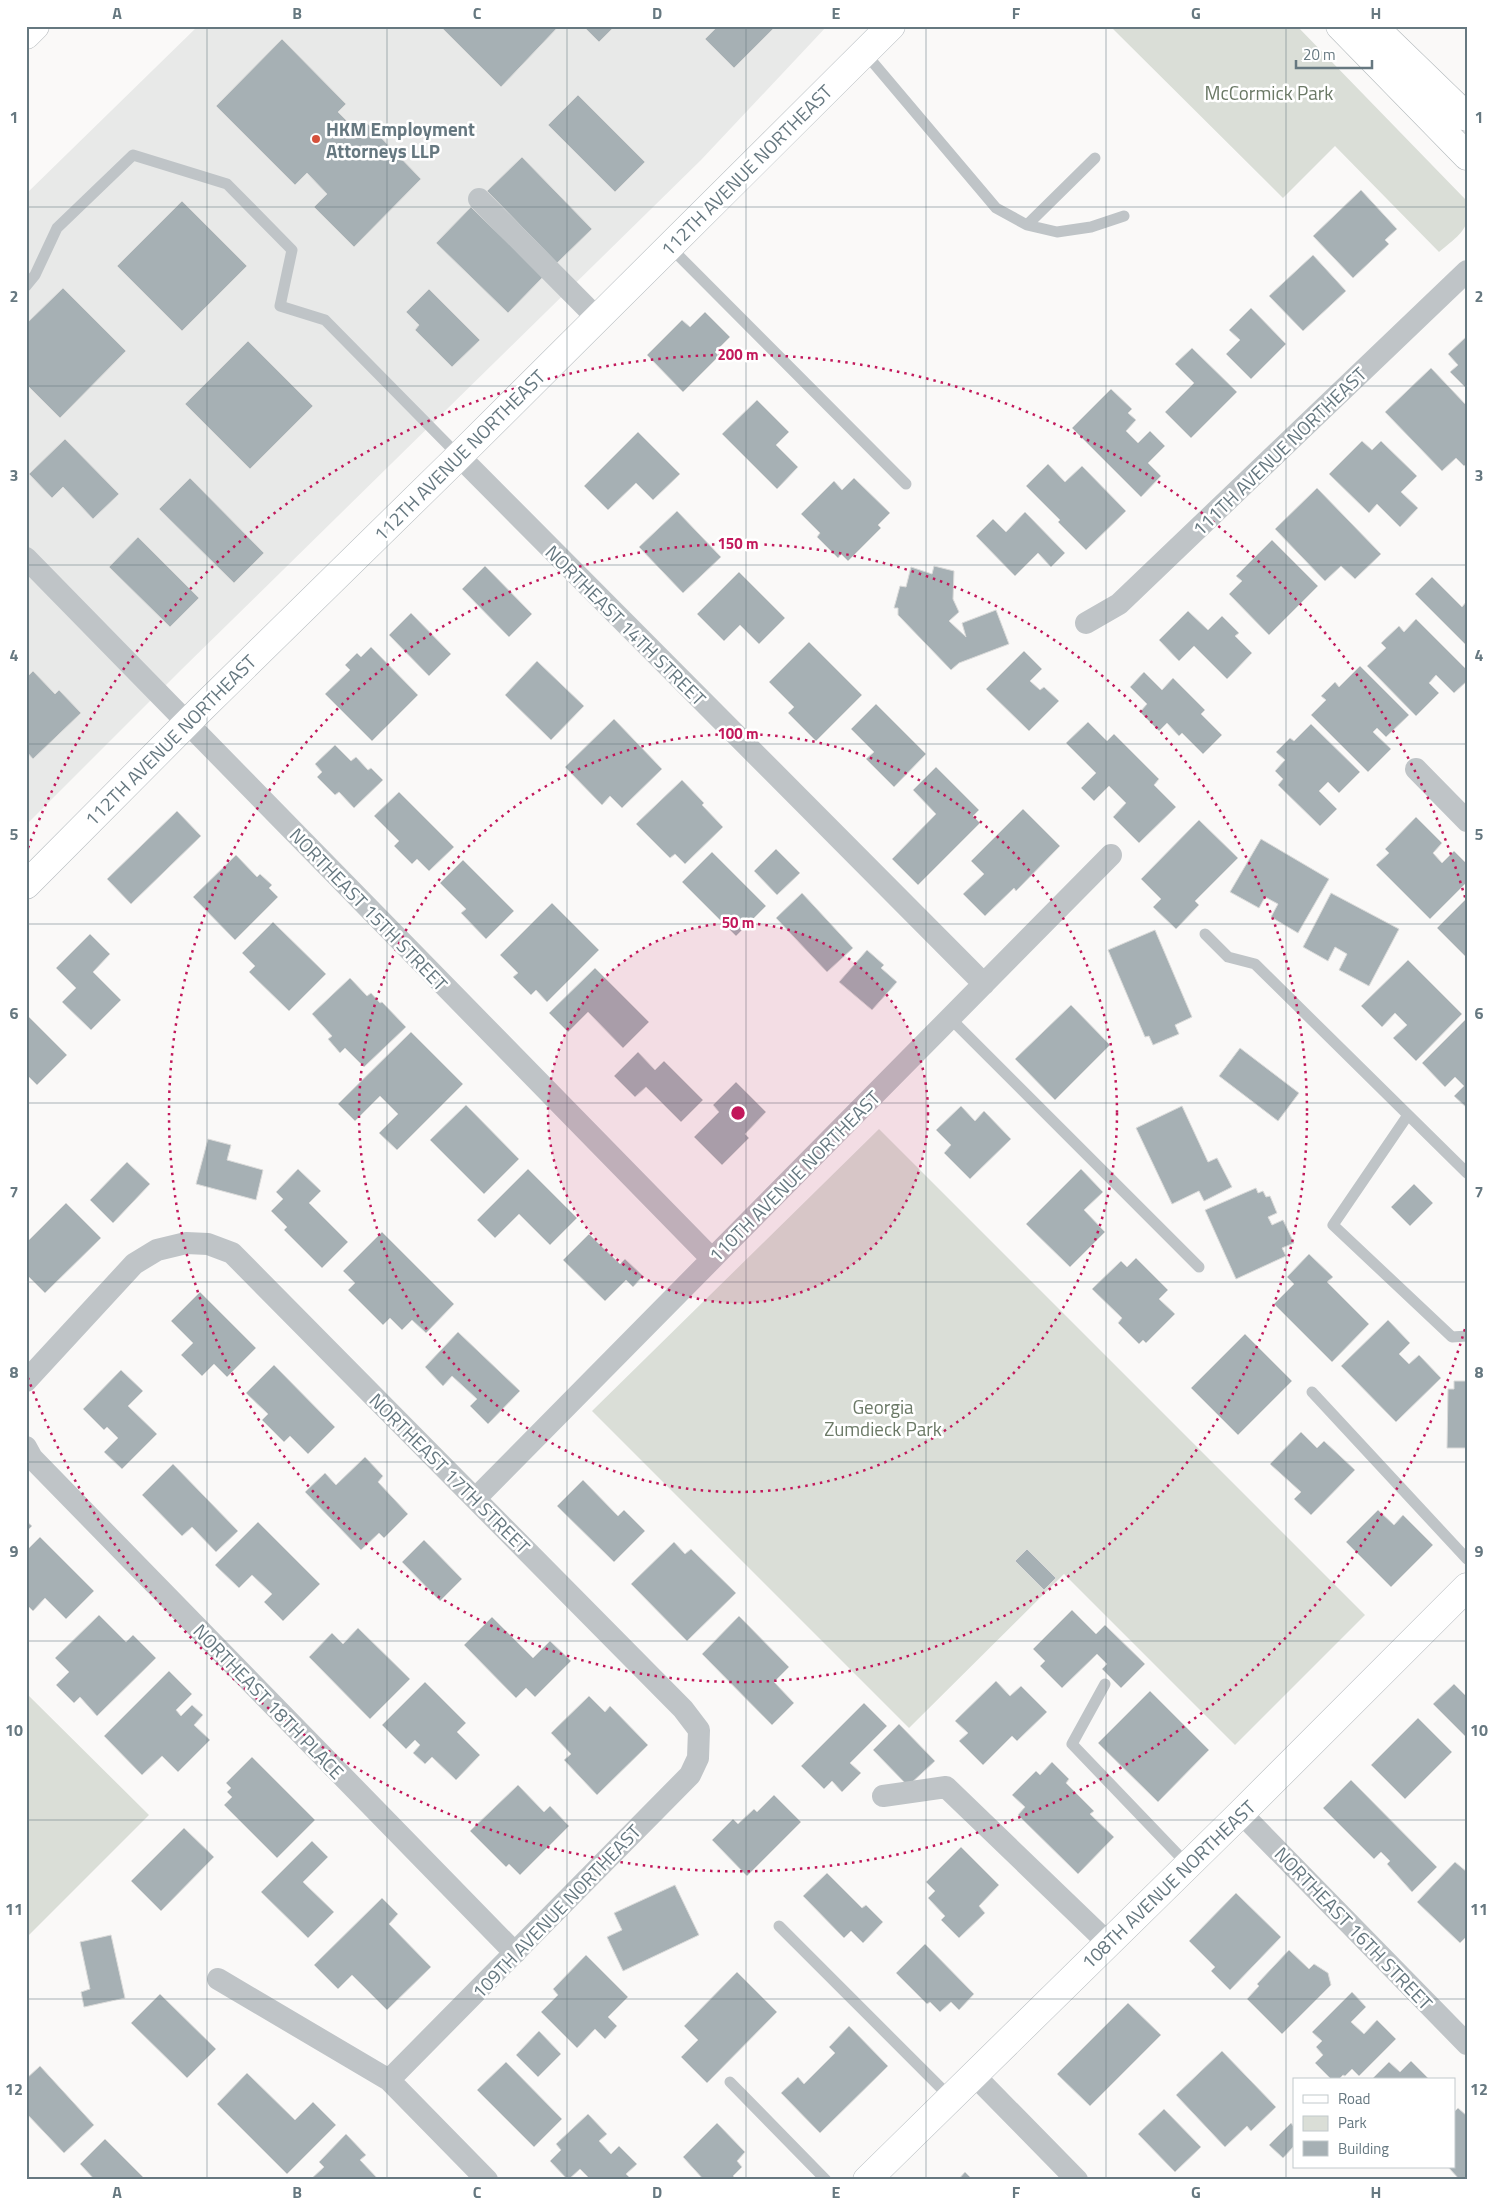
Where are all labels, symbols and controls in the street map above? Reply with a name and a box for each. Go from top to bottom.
text: A [112,1,122,25]
text: B [292,1,302,25]
text: C [473,1,482,25]
text: D [652,1,662,25]
text: E [832,1,841,25]
text: F [1012,1,1021,25]
text: G [1191,1,1201,25]
text: H [1371,1,1381,25]
scale bar [1296,38,1372,70]
text: 20 m [1303,43,1336,66]
street label: 112TH AVENUE NORTHEAST [653,77,839,263]
park label: McCormick Park [1205,78,1333,107]
text: 1 [10,105,18,129]
text: 1 [1475,105,1483,129]
place label: HKM Employment Attorneys LLP [326,114,475,165]
marker: HKM Employment Attorneys LLP [310,133,322,145]
text: 2 [10,284,18,308]
text: 2 [1475,284,1483,308]
text: 200 m [717,343,759,366]
street label: 111TH AVENUE NORTHEAST [1185,360,1373,542]
street label: 112TH AVENUE NORTHEAST [366,362,552,548]
text: 3 [10,463,18,487]
text: 3 [1475,463,1483,487]
text: 150 m [717,532,759,555]
street label: NORTHEAST 14TH STREET [539,538,713,712]
text: 4 [10,643,19,667]
text: 4 [1475,643,1484,667]
street label: 112TH AVENUE NORTHEAST [77,647,263,833]
text: 100 m [717,722,759,745]
street label: NORTHEAST 15TH STREET [283,821,455,997]
text: 5 [10,822,19,846]
text: 5 [1475,822,1484,846]
text: 50 m [722,911,754,934]
text: 6 [10,1001,19,1025]
text: 6 [1475,1001,1484,1025]
street label: 110TH AVENUE NORTHEAST [701,1083,887,1269]
centre of rings [729,1104,747,1122]
text: 7 [10,1180,18,1204]
text: 7 [1475,1180,1483,1204]
text: 8 [10,1360,19,1384]
text: 8 [1475,1360,1484,1384]
street label: NORTHEAST 17TH STREET [363,1386,537,1560]
park label: Georgia Zumdieck Park [824,1392,942,1443]
text: 9 [10,1539,19,1563]
text: 9 [1475,1539,1484,1563]
street label: NORTHEAST 18TH PLACE [187,1617,351,1785]
text: 10 [5,1718,23,1742]
text: 10 [1470,1718,1488,1742]
street label: 108TH AVENUE NORTHEAST [1074,1793,1262,1975]
street label: 109TH AVENUE NORTHEAST [465,1817,647,2005]
street label: NORTHEAST 16TH STREET [1268,1840,1440,2016]
text: 11 [5,1897,23,1921]
text: 11 [1470,1897,1488,1921]
text: 12 [5,2077,23,2101]
text: 12 [1470,2077,1488,2101]
legend [1293,2078,1456,2168]
text: Road [1338,2087,1370,2110]
text: Park [1338,2111,1367,2134]
text: Building [1338,2137,1389,2160]
text: A [112,2180,122,2204]
text: B [292,2180,302,2204]
text: C [473,2180,482,2204]
text: D [652,2180,662,2204]
text: E [832,2180,841,2204]
text: F [1012,2180,1021,2204]
text: G [1191,2180,1201,2204]
text: H [1371,2180,1381,2204]

